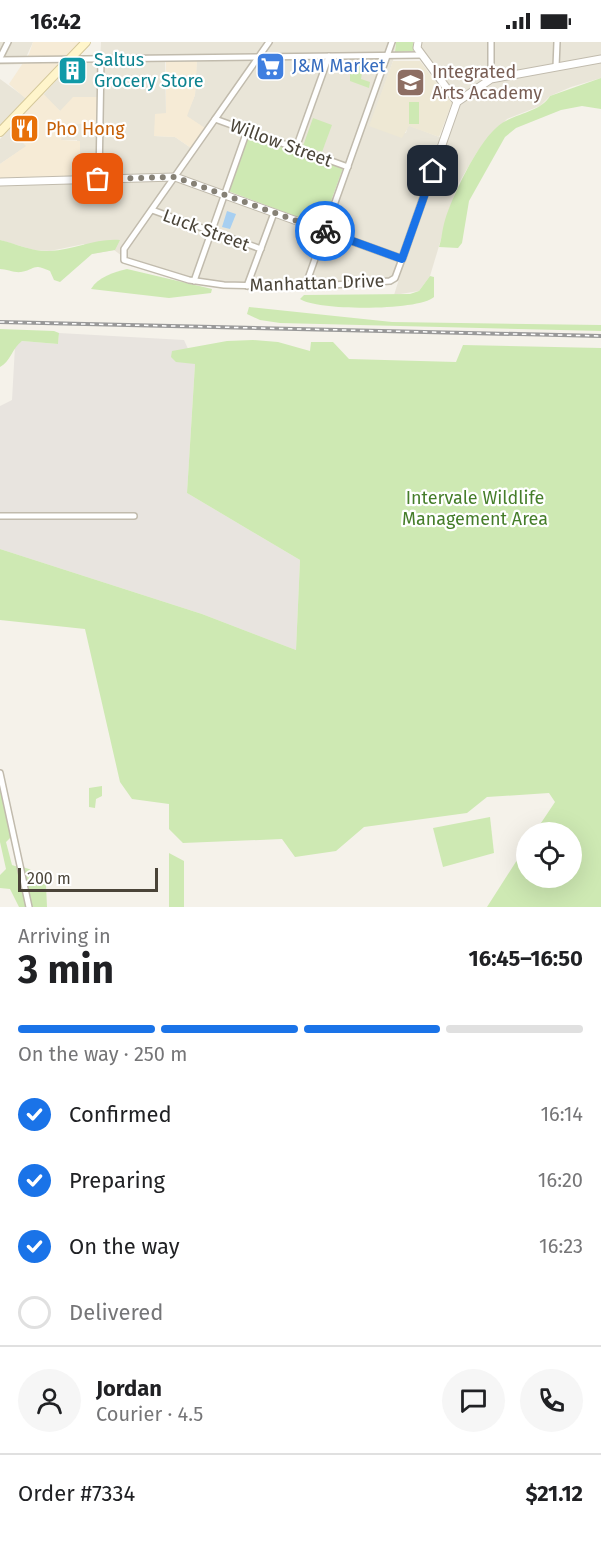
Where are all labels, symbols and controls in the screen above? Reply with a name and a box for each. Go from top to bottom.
text: 16:42 [30,8,81,35]
place label: Saltus Grocery Store [94,49,204,92]
supermarket icon: J&M Market [255,50,287,82]
building icon: Saltus Grocery Store [57,54,89,86]
place label: J&M Market [292,55,386,77]
place label: Integrated Arts Academy [432,61,542,104]
school or university icon: Integrated Arts Academy [395,66,427,98]
restaurant icon: Pho Hong [9,113,41,145]
street label: Willow Street [227,114,336,172]
place label: Pho Hong [46,118,125,140]
pin [407,145,458,196]
pin [72,153,123,204]
icon: home [416,154,449,187]
icon: bag [81,162,114,195]
courier [295,201,355,261]
street label: Luck Street [160,204,253,256]
icon: bike [309,215,342,248]
street label: Manhattan Drive [249,270,385,296]
park label: Intervale Wildlife Management Area [402,487,548,530]
map controls [516,822,582,888]
button: locate [516,822,582,888]
scale bar [18,865,158,893]
text: 200 m [27,869,71,888]
text: Arriving in [18,924,111,948]
text: 16:45–16:50 [469,945,583,972]
text: 3 min [18,947,114,993]
text: On the way · 250 m [18,1042,187,1066]
icon: check [18,1098,51,1131]
text: Confirmed [69,1101,172,1128]
text: 16:14 [540,1102,583,1126]
icon: check [18,1164,51,1197]
text: Preparing [69,1167,165,1194]
text: 16:20 [538,1168,583,1192]
icon: check [18,1230,51,1263]
text: On the way [69,1233,180,1260]
text: 16:23 [539,1234,583,1258]
text: Delivered [69,1299,164,1326]
button: person [18,1369,81,1432]
button: chat [442,1369,505,1432]
button: phone [520,1369,583,1432]
text: Jordan [96,1375,162,1402]
text: Courier · 4.5 [96,1402,203,1426]
text: Order #7334 [18,1480,135,1507]
text: $21.12 [525,1480,583,1507]

